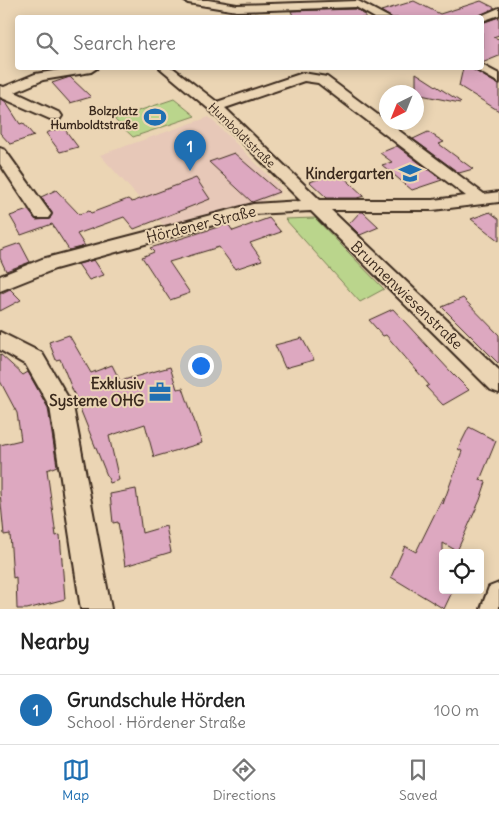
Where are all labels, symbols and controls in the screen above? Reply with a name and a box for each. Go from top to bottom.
search box [15,15,484,70]
icon: search [33,29,61,57]
text: Search here [73,31,176,55]
north arrow [379,85,424,130]
street label: Humboldtstraße [205,99,279,171]
place label: Bolzplatz Humboldtstraße [51,103,139,132]
sports icon: Bolzplatz Humboldtstraße [142,104,168,130]
pin: 1 [174,130,206,171]
school or university icon: Kindergarten [397,160,423,186]
place label: Kindergarten [305,164,394,184]
street label: Hördener Straße [144,201,258,247]
street label: Brunnenwiesenstraße [347,237,467,353]
your location [188,353,214,379]
place label: Exklusiv Systeme OHG [49,374,145,411]
office icon: Exklusiv Systeme OHG [147,379,173,405]
map controls [439,549,484,594]
button: locate [439,549,484,594]
text: Nearby [20,628,90,655]
text: Grundschule Hörden [67,688,245,712]
text: 1 [33,700,39,720]
text: 100 m [434,700,479,720]
text: School · Hördener Straße [67,712,246,732]
tab: Map [62,756,90,804]
tab: Directions [213,756,276,804]
tab: Saved [399,756,437,804]

